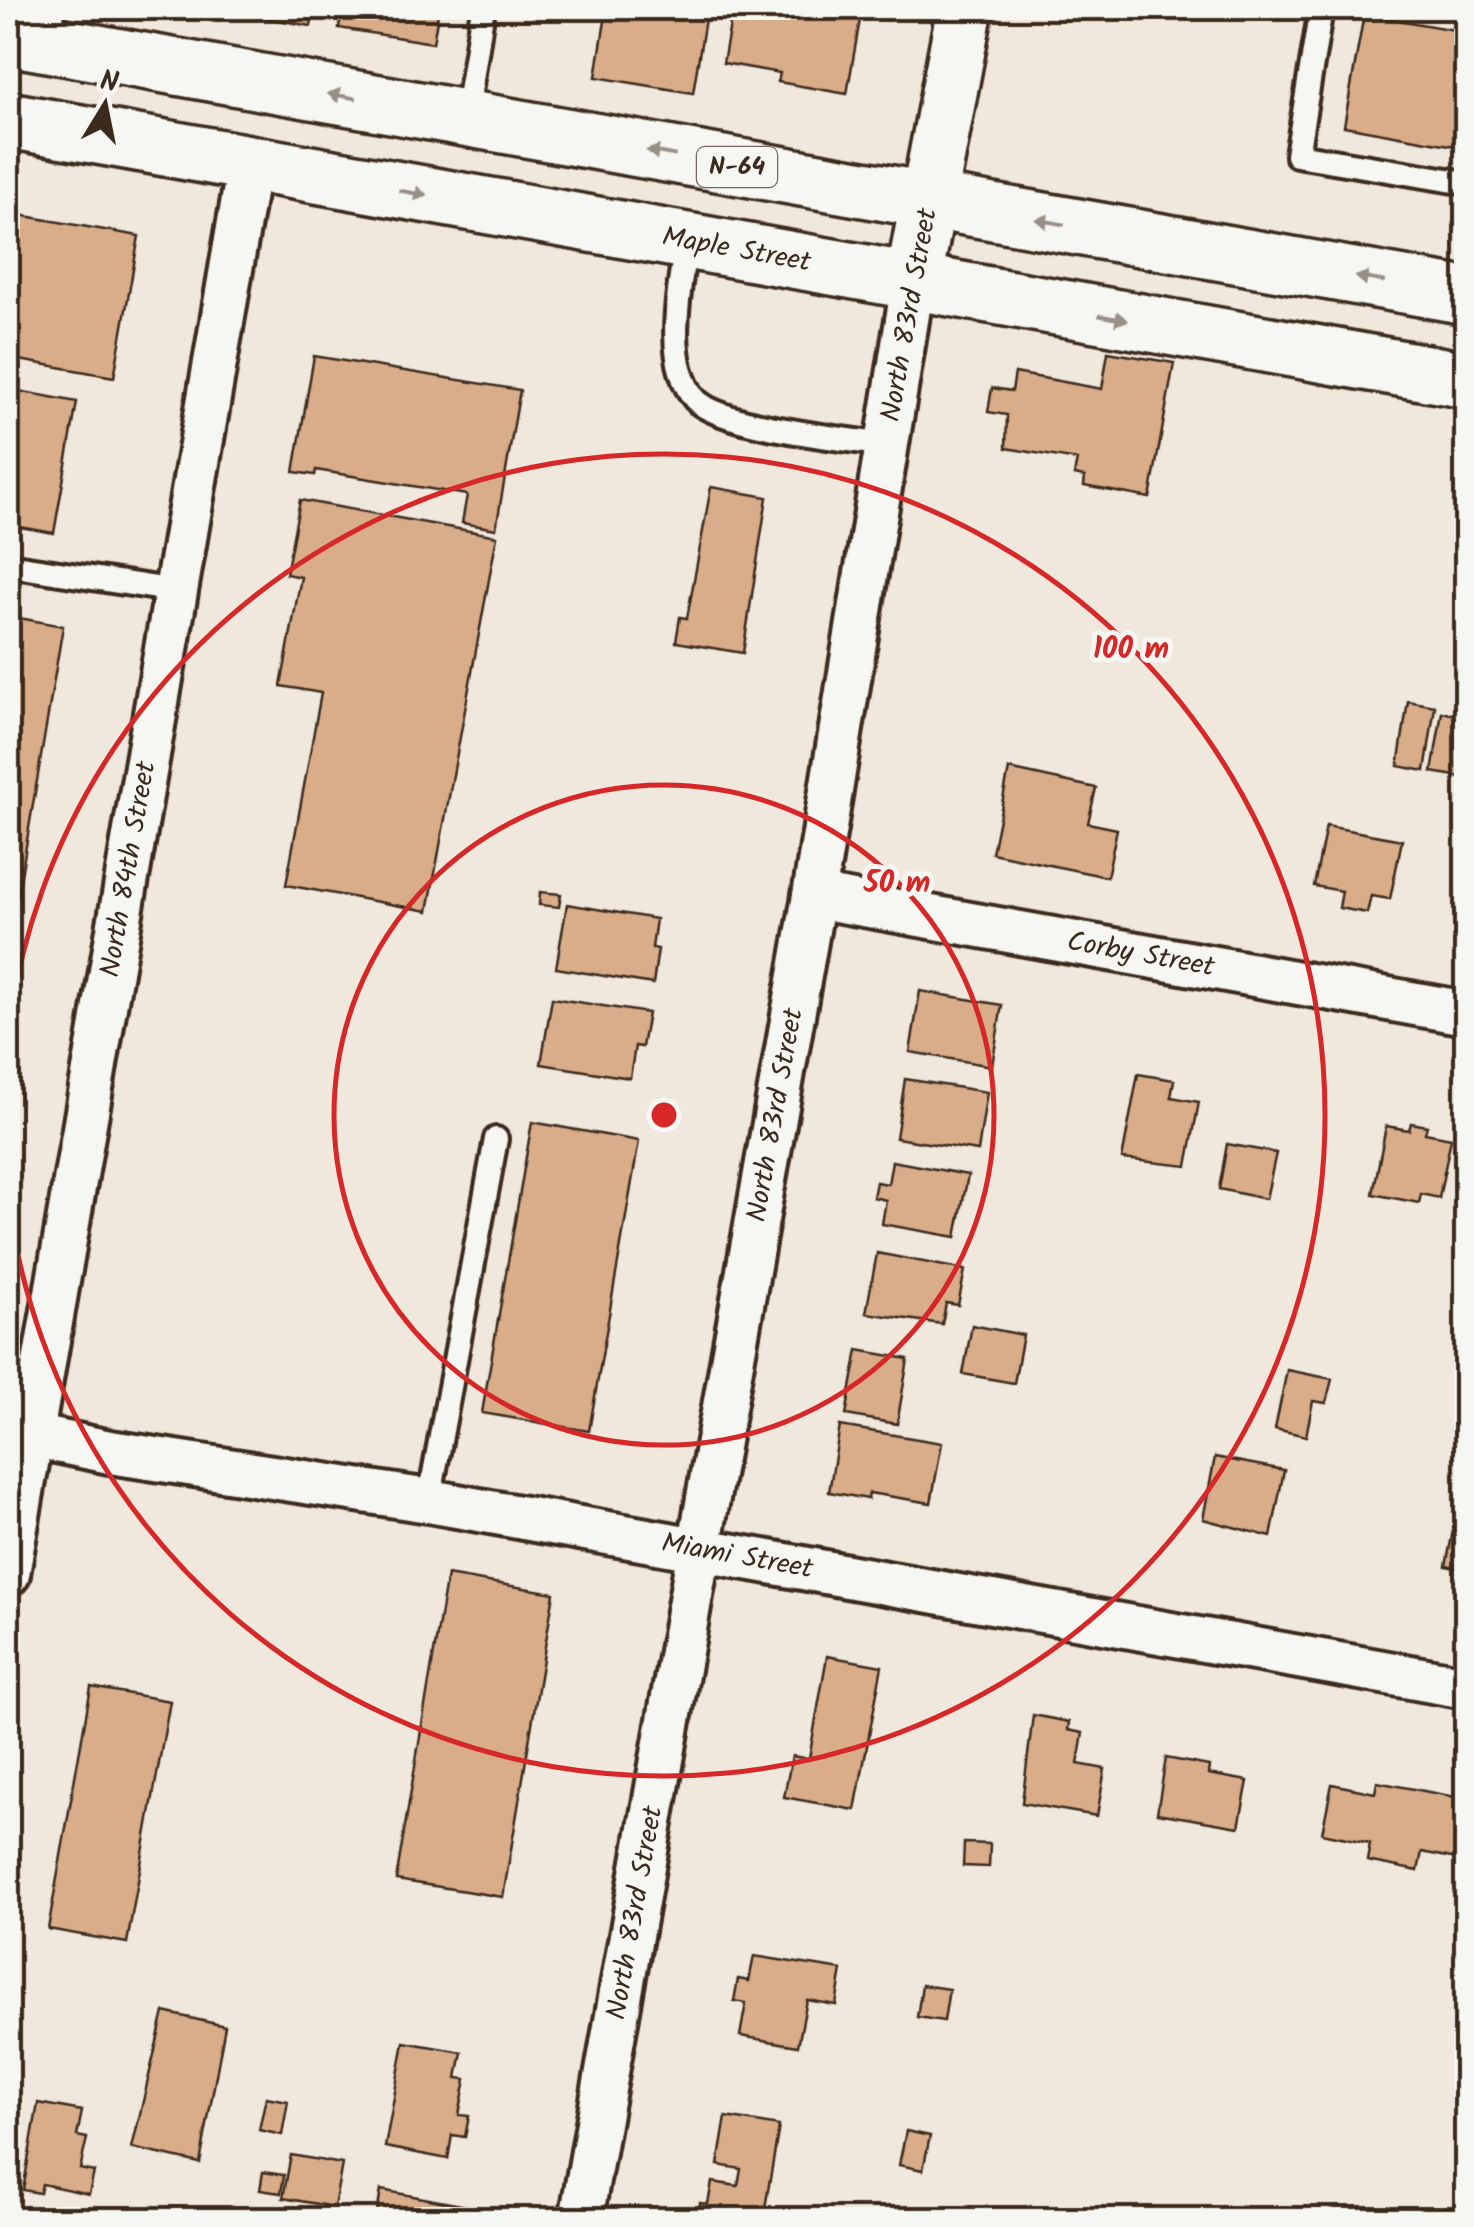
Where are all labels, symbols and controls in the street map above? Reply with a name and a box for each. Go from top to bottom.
north arrow [55,55,155,155]
text: N [96,59,122,107]
one-way arrow [325,88,357,103]
one-way arrow [645,145,677,160]
road number: N-64 [697,147,777,187]
one-way arrow [398,186,430,201]
street label: North 83rd Street [869,203,951,425]
one-way arrow [1034,214,1066,229]
street label: Maple Street [659,215,816,285]
one-way arrow [1354,271,1386,286]
one-way arrow [1097,311,1129,326]
text: 100 m [1093,626,1169,674]
street label: North 84th Street [88,757,169,981]
text: 50 m [863,860,930,908]
street label: Corby Street [1064,919,1219,990]
street label: North 83rd Street [735,1003,817,1225]
centre of rings [646,1097,682,1133]
street label: Miami Street [658,1521,818,1592]
street label: North 83rd Street [594,1801,676,2023]

